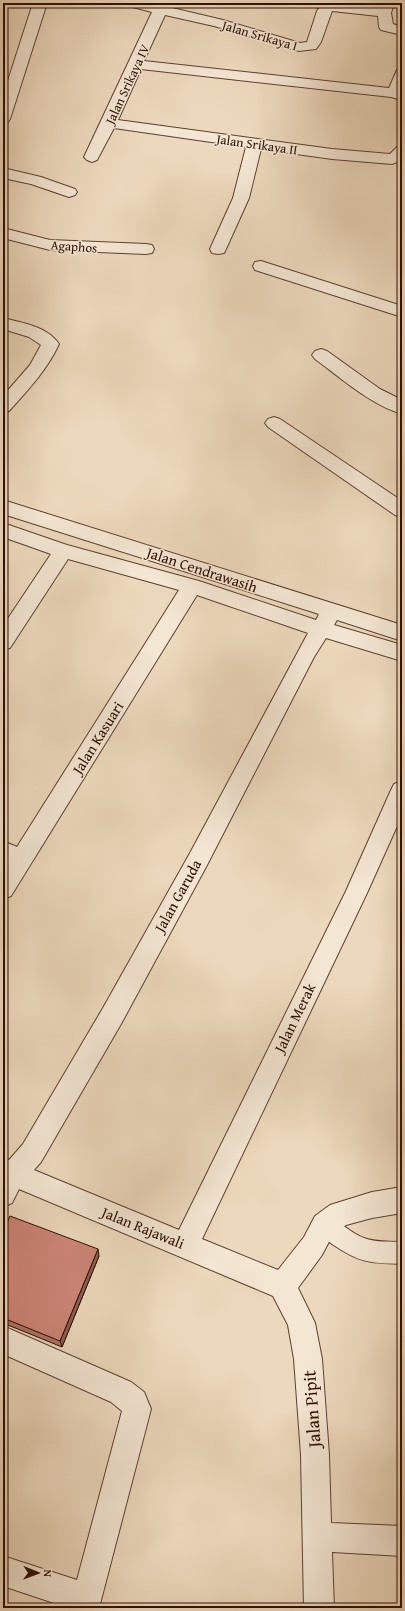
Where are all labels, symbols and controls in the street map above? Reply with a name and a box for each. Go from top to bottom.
street label: Jalan Srikaya I [218,15,300,55]
street label: Jalan Srikaya IV [100,41,154,129]
street label: Jalan Srikaya II [213,129,299,160]
street label: Agaphos [50,235,98,258]
street label: Jalan Cendrawasih [142,541,261,598]
street label: Jalan Kasuari [66,697,128,780]
street label: Jalan Garuda [148,856,206,938]
street label: Jalan Merak [268,979,321,1058]
street label: Jalan Rajawali [97,1201,188,1254]
street label: Jalan Pipit [295,1369,328,1451]
north arrow [18,1553,58,1593]
text: N [40,1569,56,1578]

